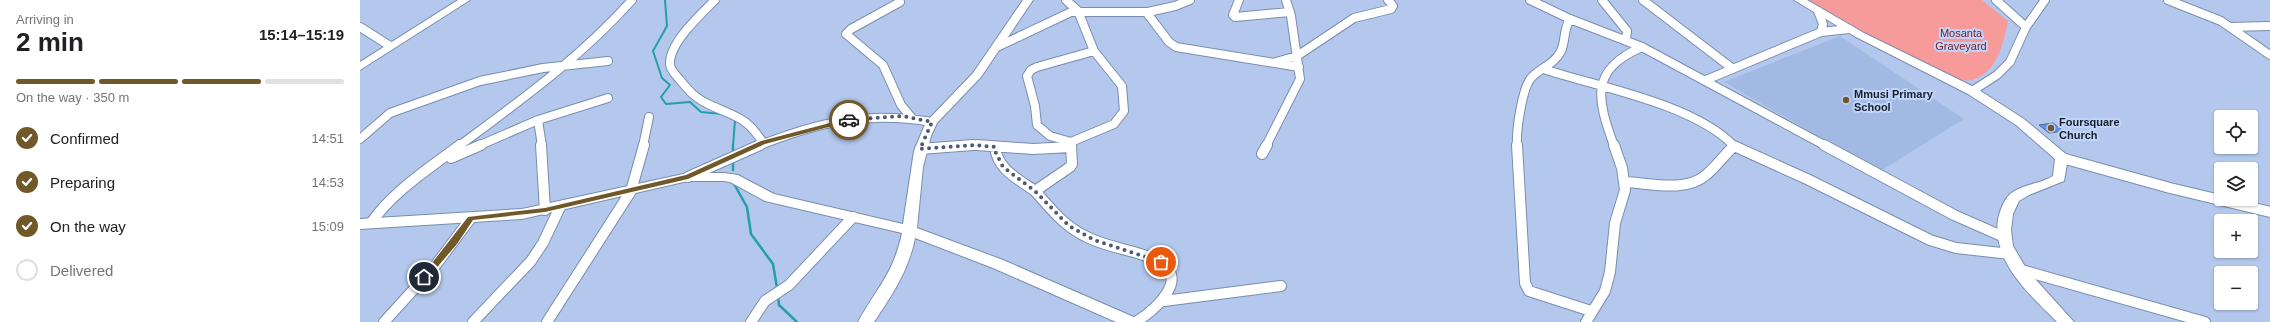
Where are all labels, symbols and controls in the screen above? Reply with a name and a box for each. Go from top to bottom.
text: Arriving in [16,12,74,27]
text: 15:14–15:19 [259,26,344,43]
text: 2 min [16,27,84,57]
park label: Mosanta Graveyard [1935,27,1987,52]
place label: Mmusi Primary School [1854,88,1934,113]
text: On the way · 350 m [16,90,129,105]
marker: Mmusi Primary School [1841,95,1851,105]
courier [829,100,869,140]
icon: car [838,109,860,131]
map controls [2214,110,2258,310]
button: locate [2214,110,2258,154]
place label: Foursquare Church [2059,116,2120,141]
marker: Foursquare Church [2046,123,2056,133]
icon: check [16,127,38,149]
text: Confirmed [50,130,119,147]
text: 14:51 [311,131,344,146]
button: layers [2214,162,2258,206]
icon: check [16,171,38,193]
text: Preparing [50,174,115,191]
text: 14:53 [311,175,344,190]
button: + [2214,214,2258,258]
icon: check [16,215,38,237]
text: On the way [50,218,126,235]
text: 15:09 [311,219,344,234]
pin [1144,245,1178,279]
icon: bag [1150,251,1172,273]
pin [407,260,441,294]
text: Delivered [50,262,113,279]
icon: home [413,266,435,288]
button: − [2214,266,2258,310]

